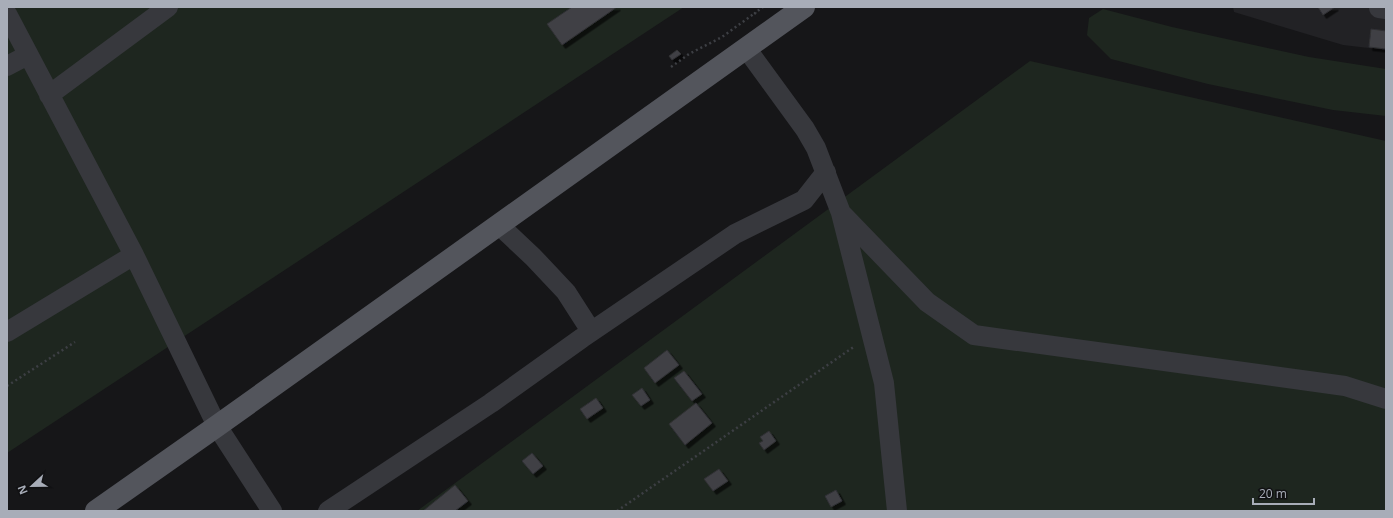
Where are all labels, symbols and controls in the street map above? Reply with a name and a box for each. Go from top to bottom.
north arrow [12,466,52,506]
scale bar [1253,480,1314,506]
text: N [14,483,31,497]
text: 20 m [1259,485,1287,502]

